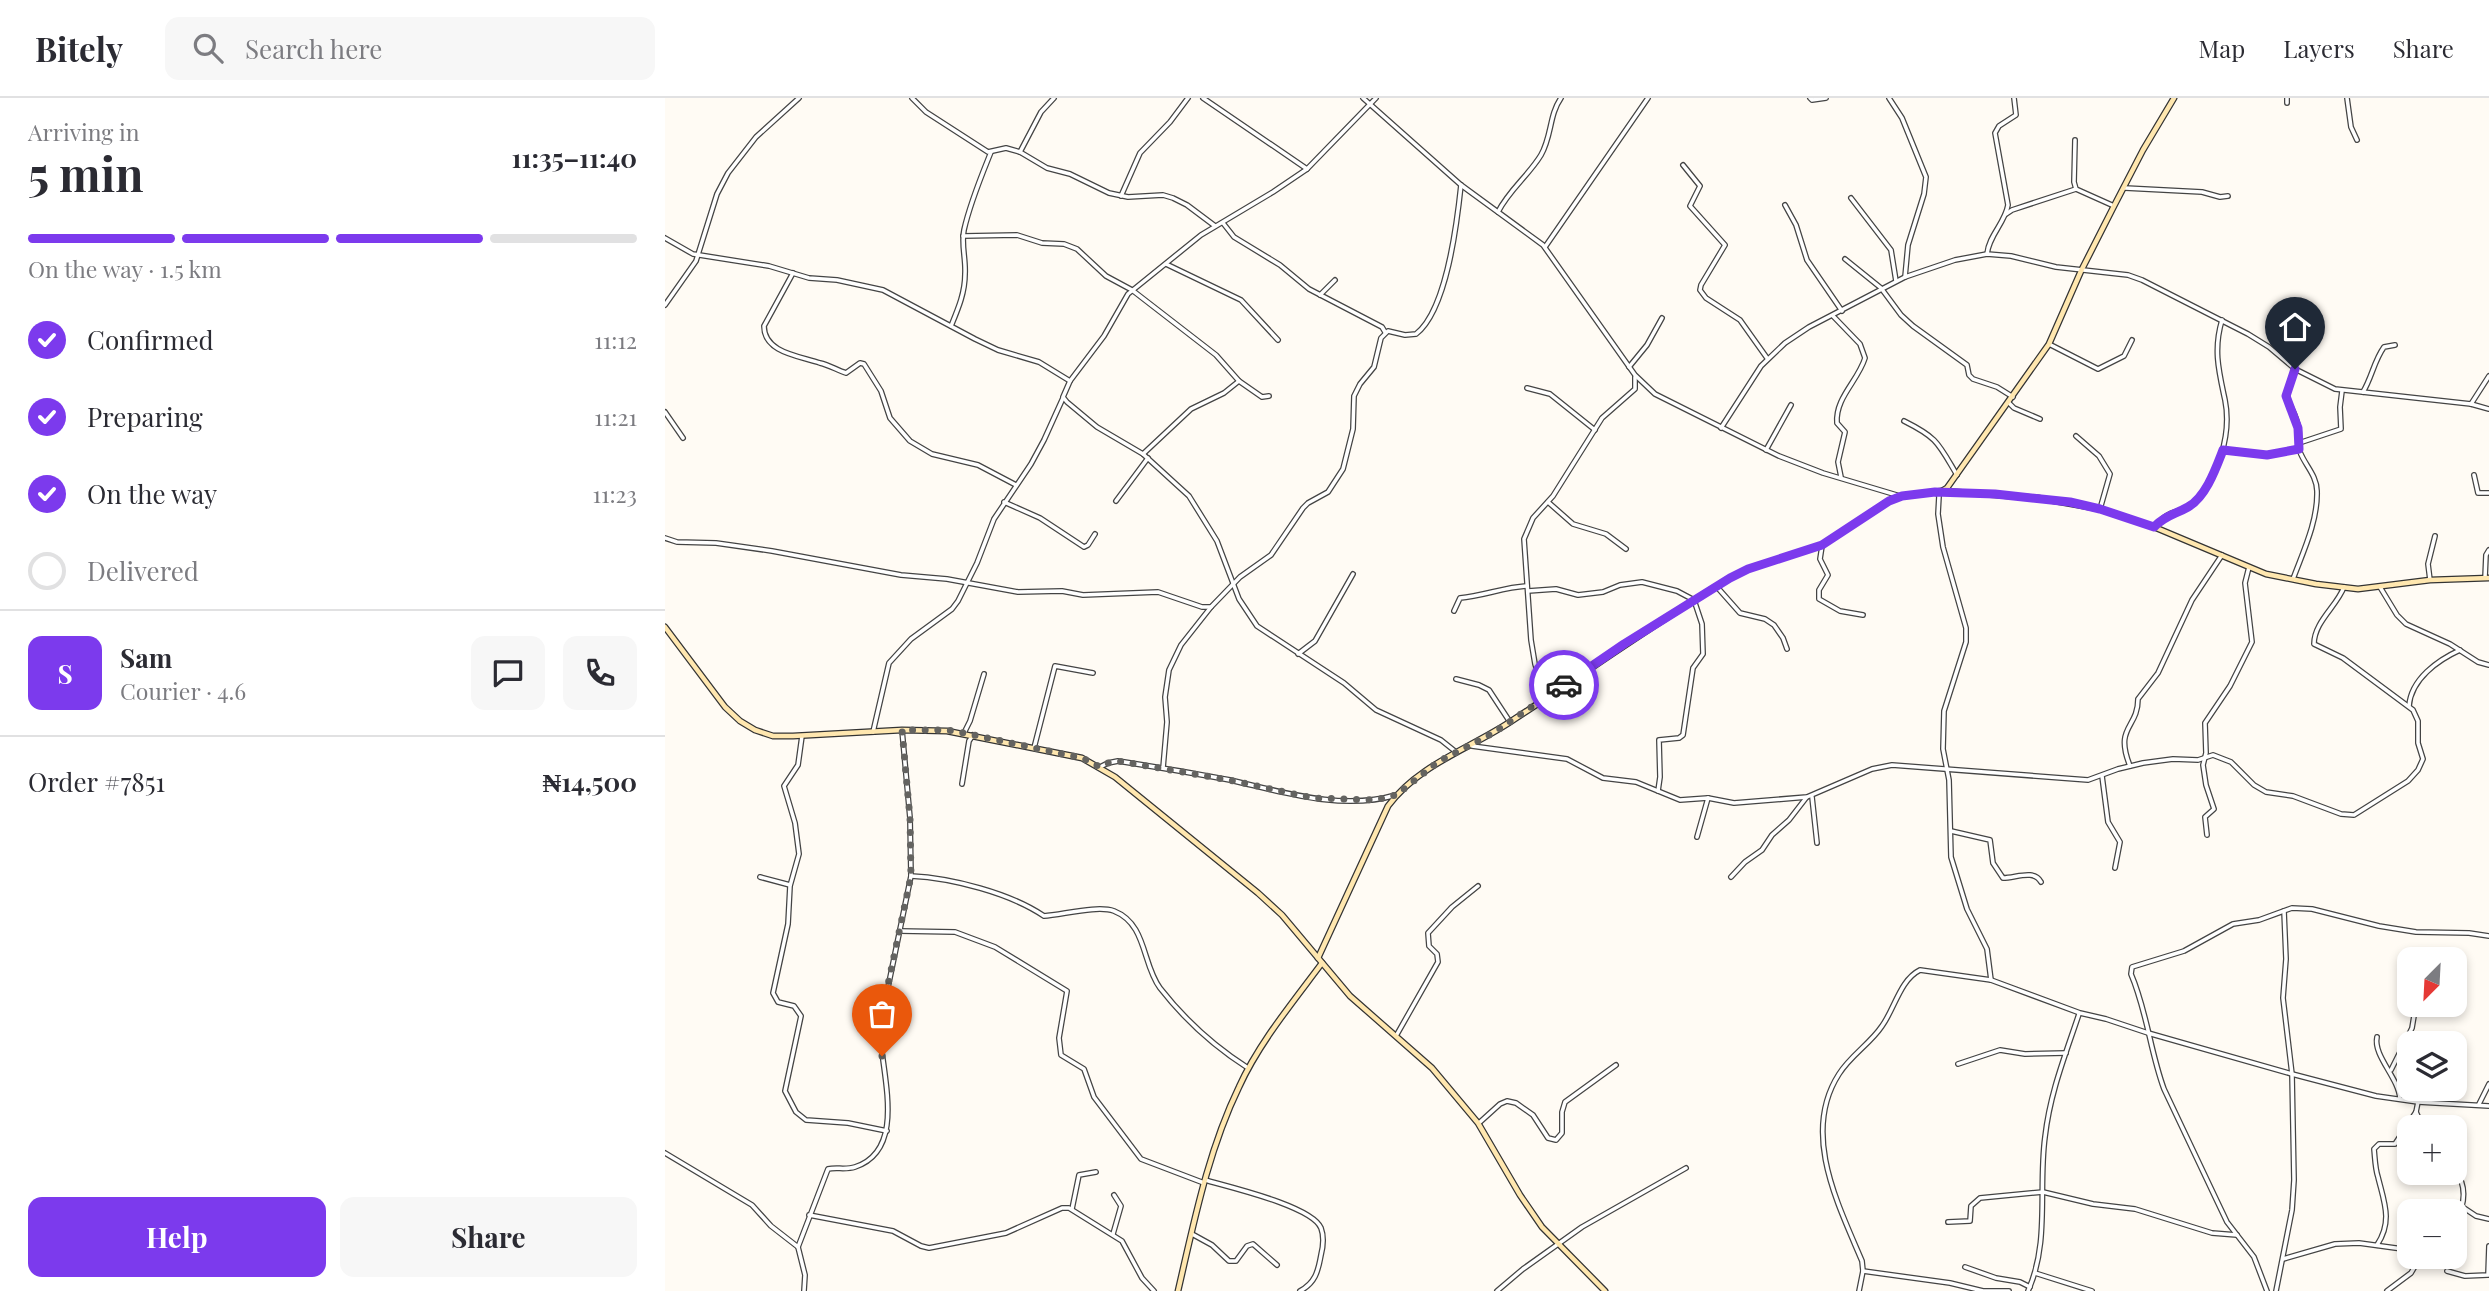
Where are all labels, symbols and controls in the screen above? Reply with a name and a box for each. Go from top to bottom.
search box [165,17,655,80]
text: Bitely [35,26,123,70]
icon: search [189,29,227,67]
text: Search here [245,31,383,66]
text: Map [2199,32,2245,64]
text: Layers [2283,32,2355,64]
text: Share [2393,32,2454,64]
text: Arriving in [28,116,140,147]
text: 11:35–11:40 [512,140,637,175]
text: 5 min [28,142,143,204]
text: On the way · 1.5 km [28,253,222,284]
pin [2265,297,2325,369]
icon: home [2276,308,2314,346]
icon: check [28,321,66,359]
text: Confirmed [87,322,214,357]
text: 11:12 [594,324,637,355]
icon: check [28,398,66,436]
text: Preparing [87,399,203,434]
text: 11:21 [594,401,637,432]
icon: check [28,475,66,513]
text: On the way [87,476,217,511]
text: 11:23 [592,478,637,509]
text: Delivered [87,553,199,588]
button: chat [471,636,545,710]
button: phone [563,636,637,710]
text: Sam [120,640,172,675]
courier [1529,650,1599,720]
text: S [57,656,73,691]
icon: car [1545,666,1583,704]
text: Courier · 4.6 [120,675,246,706]
text: Order #7851 [28,764,165,799]
text: ₦14,500 [542,764,637,799]
north arrow [2397,947,2467,1017]
map controls [2397,947,2467,1269]
pin [852,984,912,1056]
icon: bag [863,995,901,1033]
button: layers [2397,1031,2467,1101]
button: + [2397,1115,2467,1185]
button: Help [28,1197,326,1277]
button: Share [340,1197,637,1277]
button: − [2397,1199,2467,1269]

